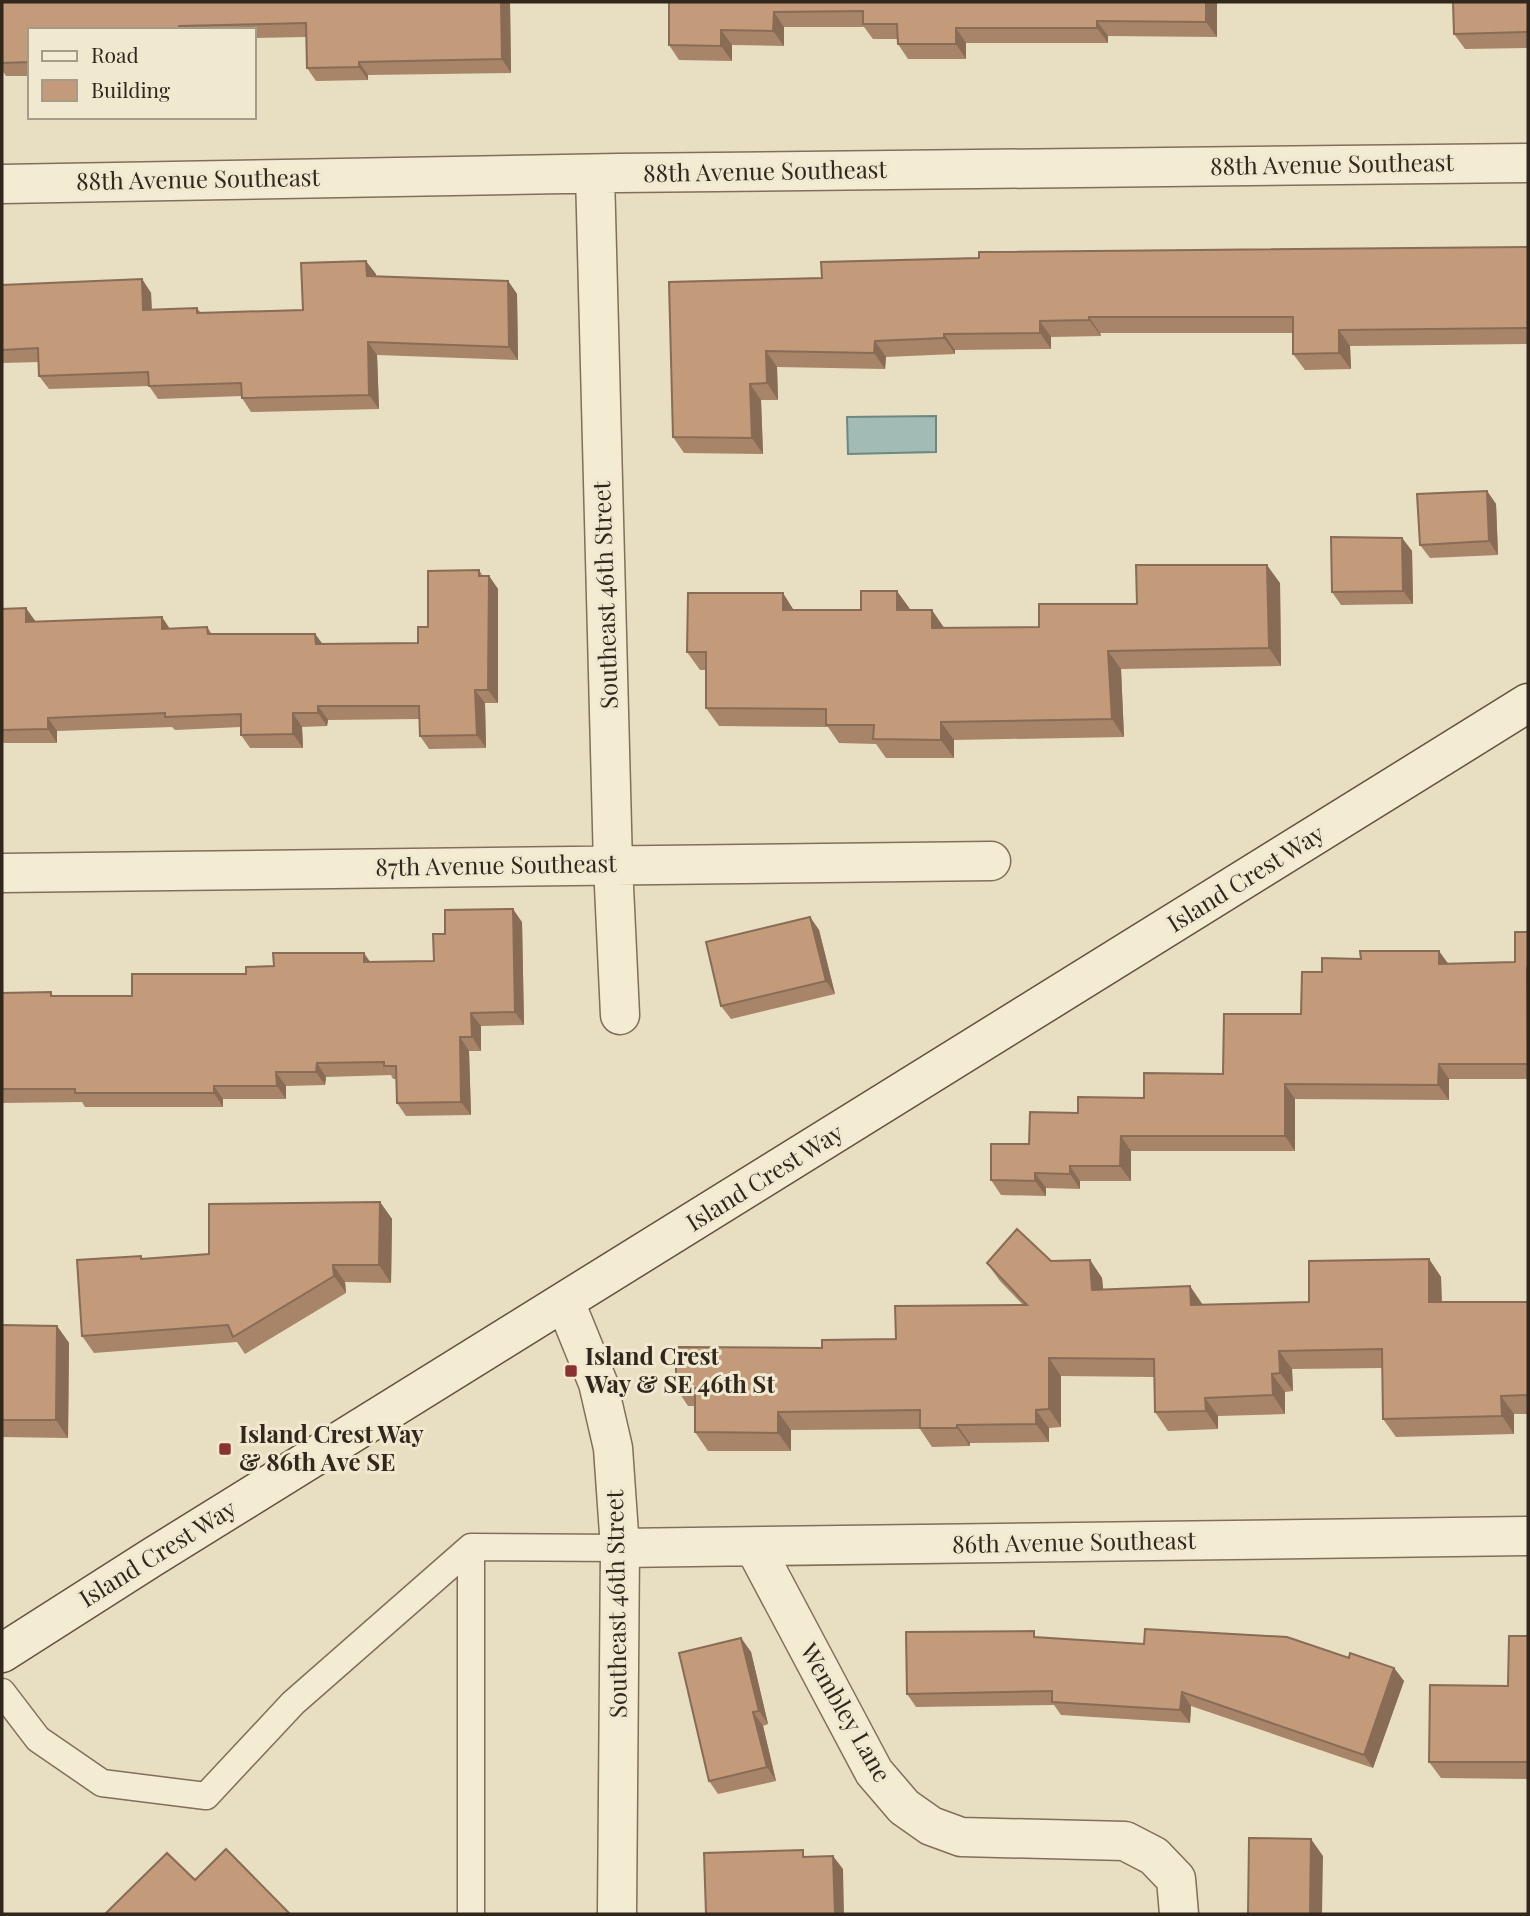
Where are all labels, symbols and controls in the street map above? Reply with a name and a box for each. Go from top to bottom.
legend [28,28,256,119]
text: Road [91,40,139,68]
text: Building [91,75,170,103]
street label: 88th Avenue Southeast [1210,145,1455,181]
street label: 88th Avenue Southeast [643,152,888,188]
street label: 88th Avenue Southeast [76,160,321,196]
street label: Southeast 46th Street [584,480,624,710]
street label: Island Crest Way [1161,816,1329,938]
street label: 87th Avenue Southeast [375,846,617,882]
street label: Island Crest Way [680,1115,848,1237]
place label: Island Crest Way & SE 46th St [584,1339,775,1399]
marker: Island Crest Way & SE 46th St [563,1363,579,1379]
place label: Island Crest Way & 86th Ave SE [239,1417,424,1477]
marker: Island Crest Way & 86th Ave SE [217,1441,233,1457]
street label: Southeast 46th Street [597,1489,633,1718]
street label: Island Crest Way [73,1491,241,1613]
street label: 86th Avenue Southeast [952,1523,1197,1559]
street label: Wembley Lane [794,1636,899,1787]

